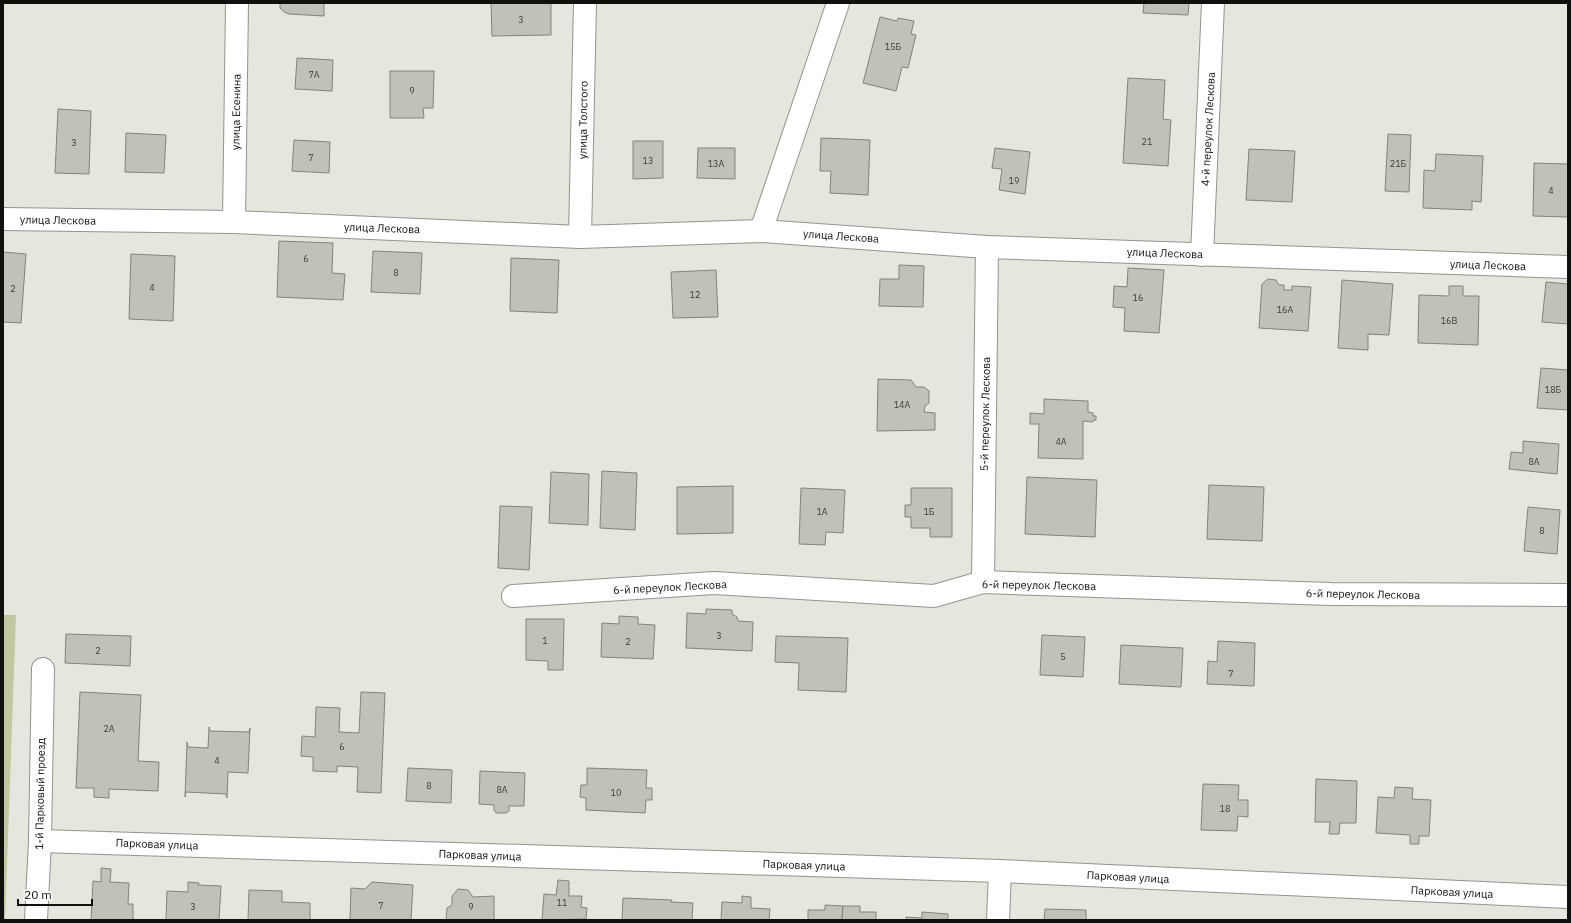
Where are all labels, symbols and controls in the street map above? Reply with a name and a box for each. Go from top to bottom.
house number: 3 [518,14,524,25]
house number: 15Б [885,41,902,52]
house number: 7А [308,69,320,80]
street label: 4-й переулок Лескова [1198,72,1218,186]
street label: улица Есенина [228,74,244,150]
street label: улица Толстого [575,81,591,159]
house number: 9 [409,85,415,96]
house number: 21 [1142,136,1152,147]
house number: 3 [71,137,77,148]
house number: 7 [308,152,314,163]
house number: 13 [643,155,653,166]
house number: 13А [708,158,725,169]
house number: 21Б [1390,158,1407,169]
house number: 19 [1009,175,1019,186]
house number: 4 [1548,185,1554,196]
street label: улица Лескова [20,212,96,228]
street label: улица Лескова [344,220,420,236]
street label: улица Лескова [803,226,880,246]
street label: улица Лескова [1127,245,1203,261]
house number: 6 [303,253,309,264]
street label: улица Лескова [1450,257,1526,273]
house number: 8 [393,267,399,278]
house number: 4 [149,282,155,293]
house number: 2 [10,283,16,294]
house number: 12 [690,289,700,300]
house number: 16 [1133,292,1143,303]
house number: 16А [1277,304,1294,315]
house number: 16В [1441,315,1457,326]
street label: 5-й переулок Лескова [977,357,993,471]
house number: 18Б [1545,384,1562,395]
house number: 14А [894,399,911,410]
house number: 4А [1055,436,1067,447]
house number: 8А [1528,456,1540,467]
house number: 1А [816,506,828,517]
house number: 1Б [923,506,935,517]
house number: 8 [1539,525,1545,536]
street label: 6-й переулок Лескова [613,577,727,597]
street label: 6-й переулок Лескова [982,577,1096,593]
street label: 6-й переулок Лескова [1306,586,1420,602]
house number: 3 [716,630,722,641]
house number: 1 [542,635,548,646]
house number: 2 [625,636,631,647]
house number: 2 [95,645,101,656]
house number: 5 [1060,651,1066,662]
house number: 7 [1228,668,1234,679]
house number: 2А [103,723,115,734]
street label: 1-й Парковый проезд [32,737,48,850]
house number: 6 [339,741,345,752]
house number: 4 [214,755,220,766]
house number: 8 [426,780,432,791]
house number: 8А [496,784,508,795]
house number: 10 [611,787,621,798]
house number: 18 [1220,803,1230,814]
street label: Парковая улица [115,836,199,852]
street label: Парковая улица [438,847,522,863]
street label: Парковая улица [762,857,846,873]
street label: Парковая улица [1086,868,1170,886]
scale bar [18,881,92,907]
street label: Парковая улица [1410,883,1494,901]
text: 20 m [24,887,52,902]
house number: 11 [557,897,567,908]
house number: 7 [378,900,384,911]
house number: 3 [190,901,196,912]
house number: 9 [468,901,474,912]

